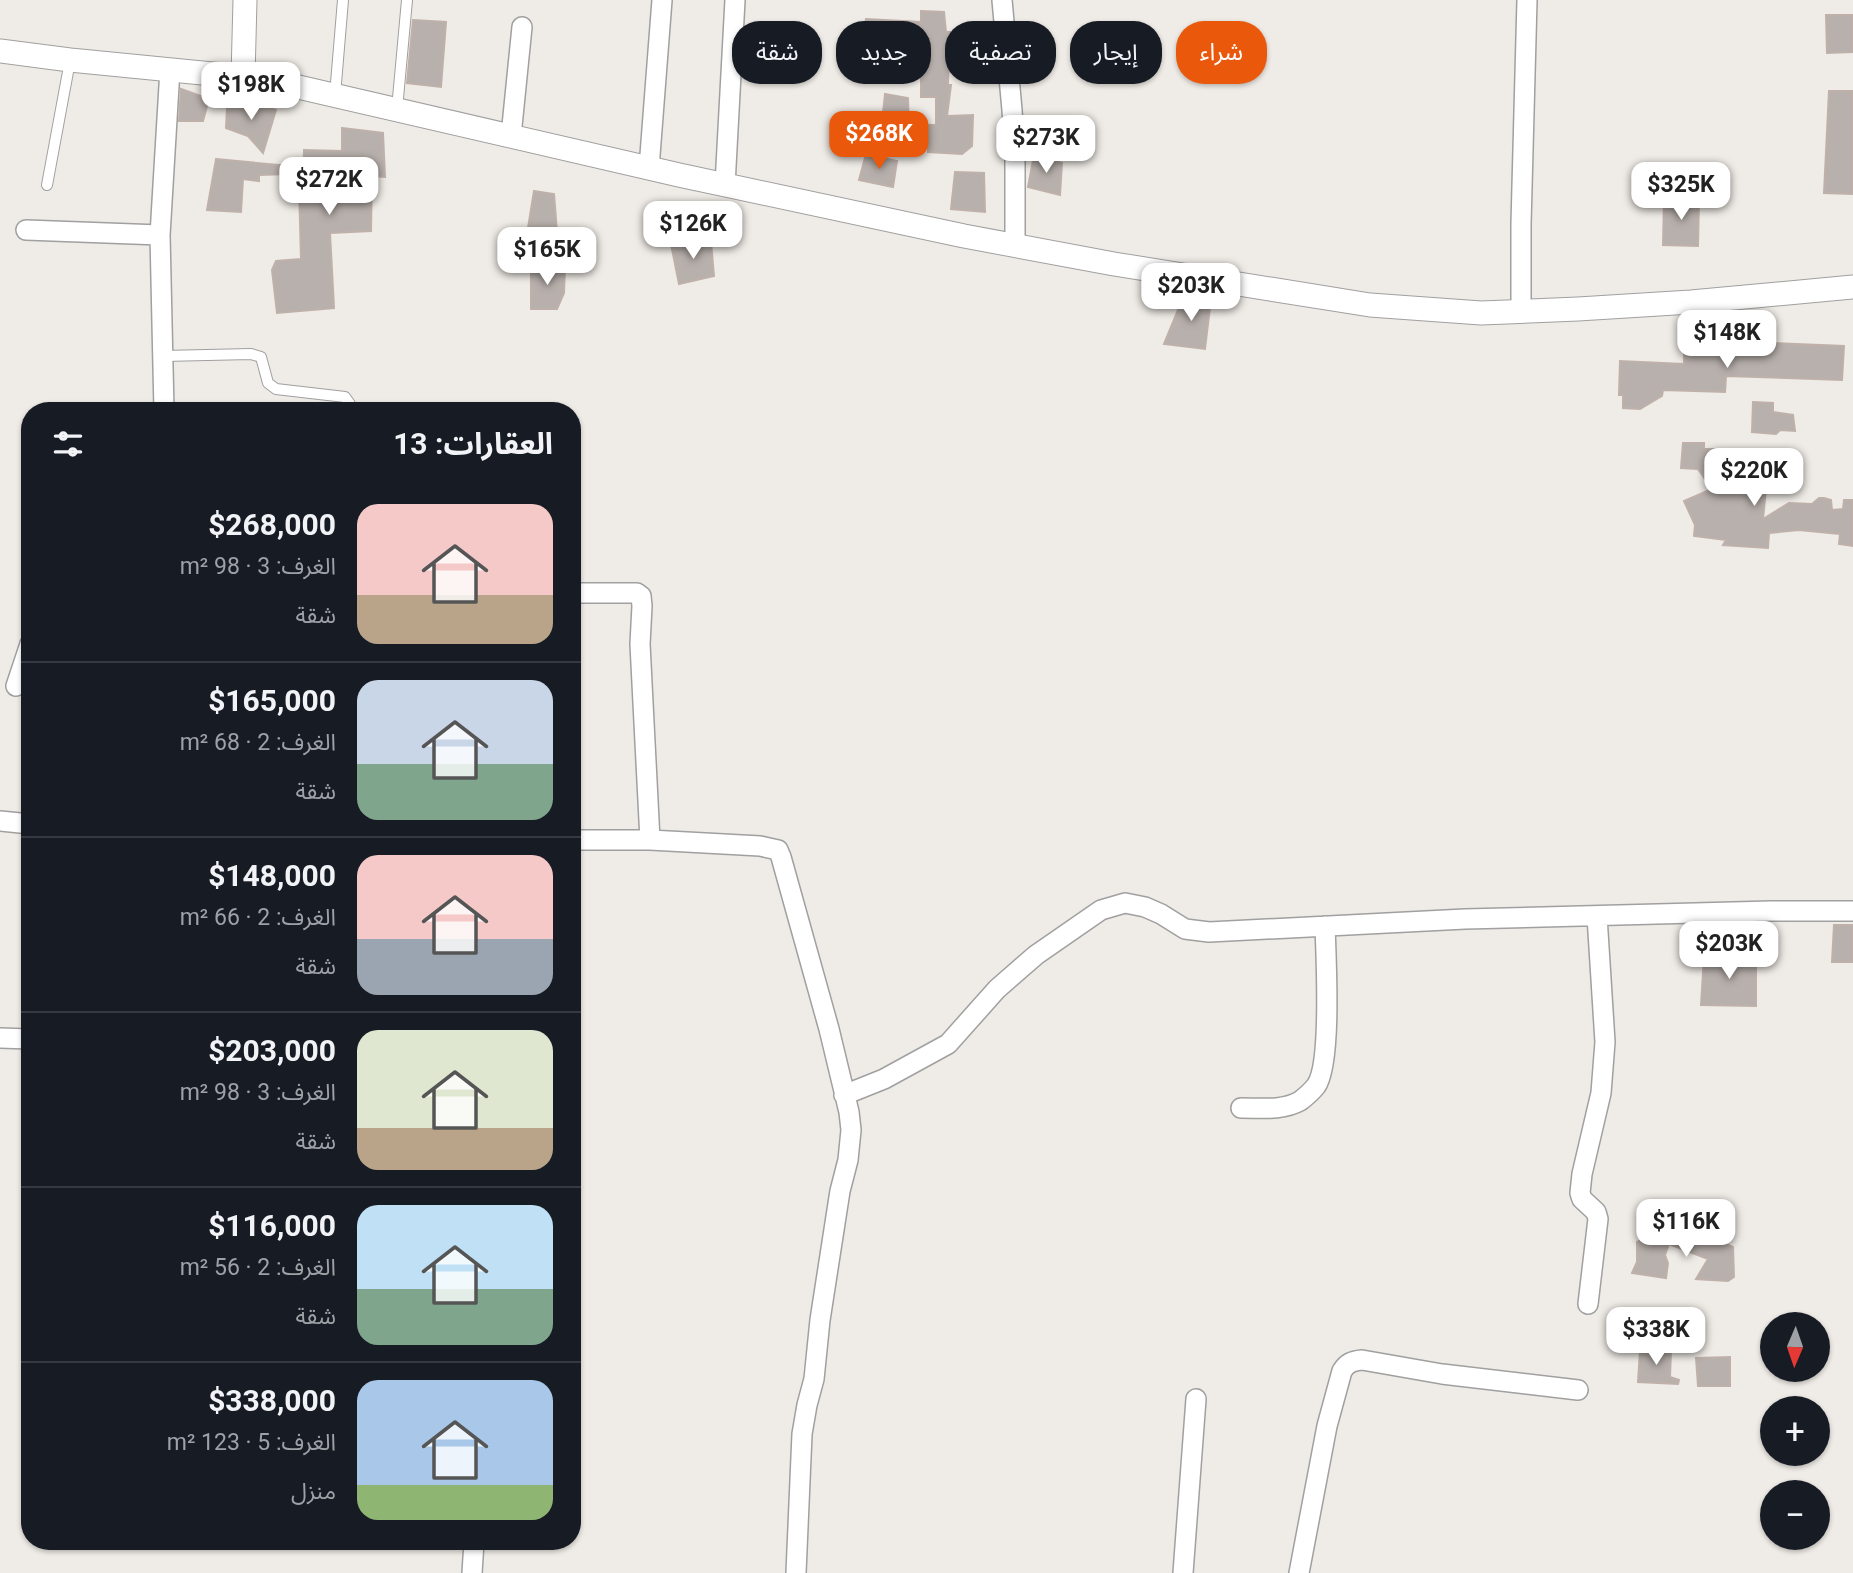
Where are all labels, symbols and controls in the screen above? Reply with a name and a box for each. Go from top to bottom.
chip: شقة [732,21,822,84]
chip: جديد [836,21,931,84]
chip: تصفية [945,21,1056,84]
chip: إيجار [1070,21,1162,84]
chip: شراء [1176,21,1267,84]
pin: $198K [202,62,300,122]
text: $198K [217,71,285,98]
pin: $268K [830,111,928,171]
pin: $273K [997,116,1095,175]
text: $268K [845,120,913,147]
text: $273K [1012,124,1080,151]
pin: $272K [280,158,378,217]
pin: $325K [1632,162,1730,222]
text: $272K [295,166,363,193]
text: $325K [1647,171,1715,198]
pin: $126K [644,202,742,261]
text: $126K [659,210,727,237]
pin: $165K [498,228,596,287]
text: $165K [513,236,581,263]
pin: $203K [1142,264,1240,323]
text: $203K [1157,272,1225,299]
pin: $148K [1678,310,1776,370]
text: $148K [1693,319,1761,346]
icon: filters [49,425,87,463]
text: العقارات: 13 [393,426,553,461]
pin: $220K [1705,448,1803,508]
text: $220K [1720,457,1788,484]
text: $268,000 [208,507,336,542]
icon: home [413,532,497,616]
text: الغرف: 3 · 98 m² [180,553,336,580]
text: شقة [295,602,336,629]
text: $165,000 [208,683,336,718]
icon: home [413,708,497,792]
text: الغرف: 2 · 68 m² [180,729,336,756]
text: شقة [295,778,336,805]
text: $148,000 [208,858,336,893]
icon: home [413,883,497,967]
text: الغرف: 2 · 66 m² [180,904,336,931]
pin: $203K [1680,922,1778,981]
text: $203K [1695,930,1763,957]
text: شقة [295,953,336,980]
text: $203,000 [208,1033,336,1068]
icon: home [413,1058,497,1142]
text: الغرف: 3 · 98 m² [180,1079,336,1106]
text: شقة [295,1128,336,1155]
pin: $116K [1637,1200,1735,1259]
text: $116,000 [208,1208,336,1243]
text: $116K [1652,1208,1720,1235]
icon: home [413,1233,497,1317]
text: الغرف: 2 · 56 m² [180,1254,336,1281]
text: شقة [295,1303,336,1330]
pin: $338K [1607,1308,1705,1367]
north arrow [1760,1312,1830,1382]
map controls [1760,1312,1830,1550]
text: $338K [1622,1316,1690,1343]
text: $338,000 [208,1383,336,1418]
button: + [1760,1396,1830,1466]
icon: home [413,1408,497,1492]
text: الغرف: 5 · 123 m² [167,1429,336,1456]
text: منزل [291,1478,336,1505]
button: − [1760,1480,1830,1550]

